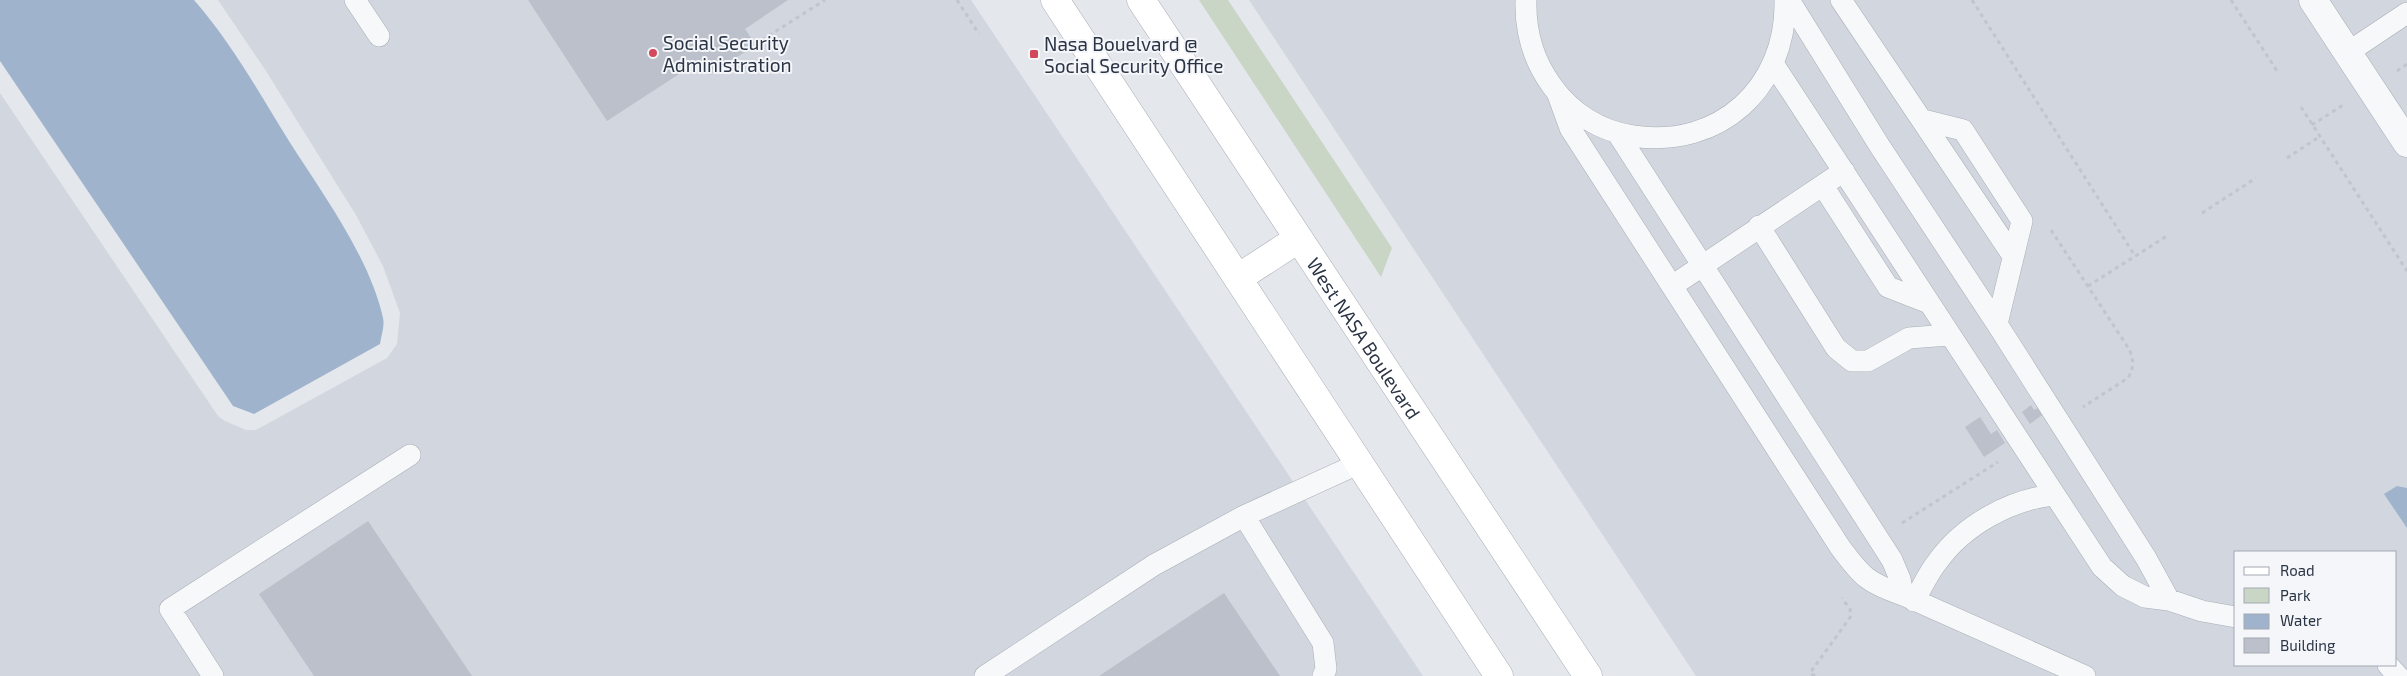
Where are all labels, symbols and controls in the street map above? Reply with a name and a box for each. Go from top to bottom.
place label: Social Security Administration [663,31,792,76]
place label: Nasa Bouelvard @ Social Security Office [1044,32,1223,77]
marker: Social Security Administration [647,47,659,59]
marker: Nasa Bouelvard @ Social Security Office [1028,48,1040,60]
street label: West NASA Boulevard [1303,253,1426,423]
legend [2234,551,2397,666]
text: Road [2280,561,2315,579]
text: Park [2280,586,2311,604]
text: Water [2280,611,2322,629]
text: Building [2280,636,2336,654]

